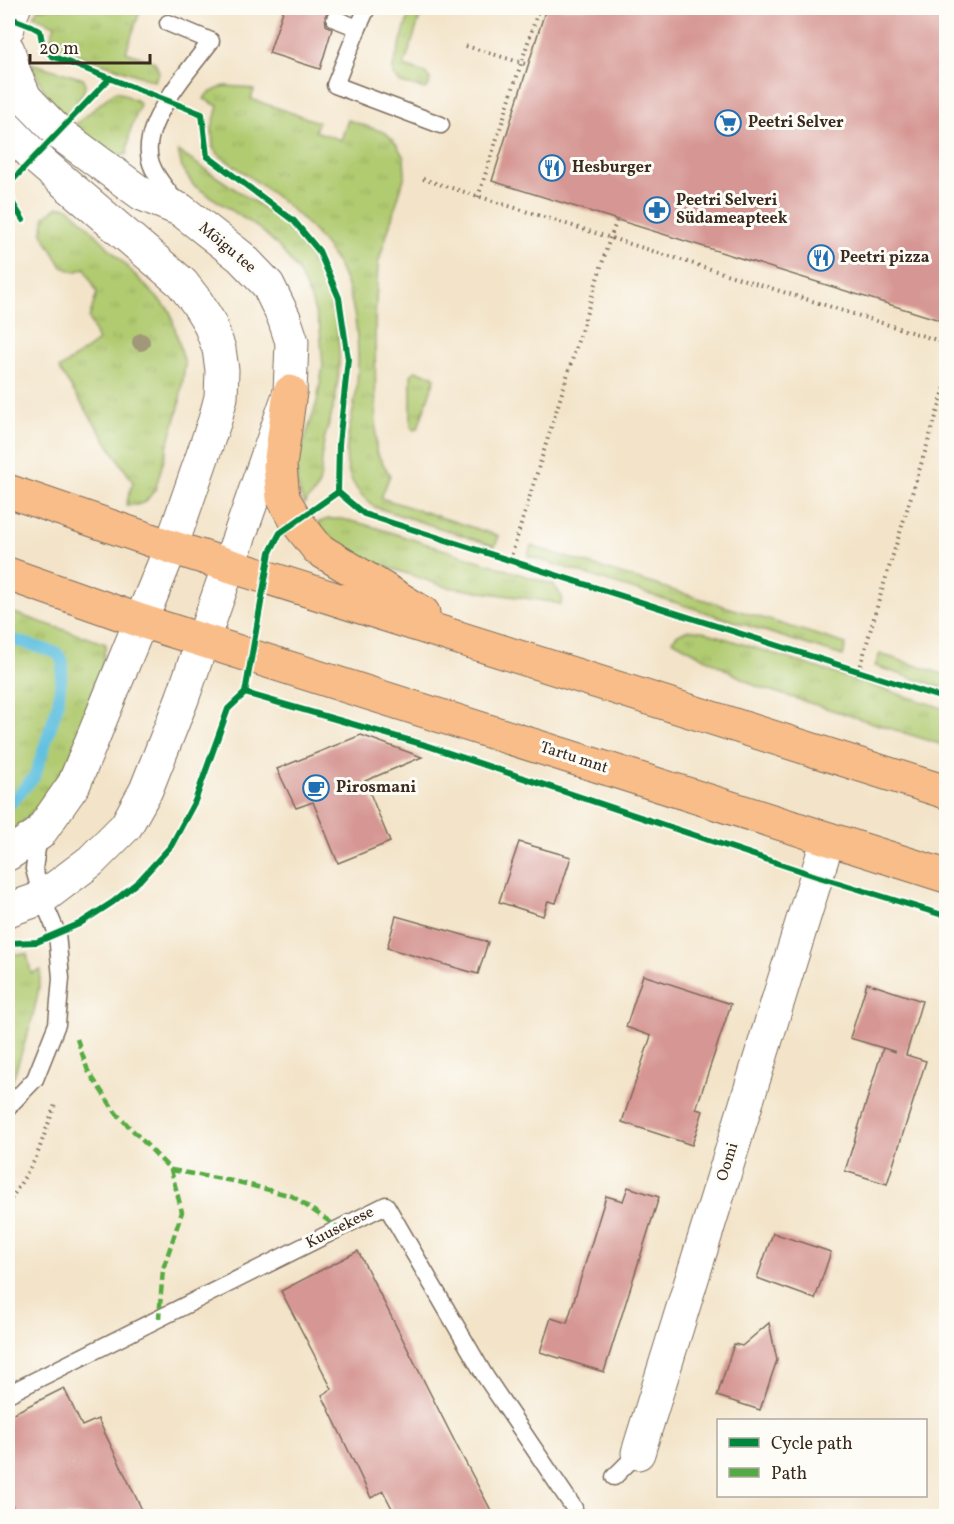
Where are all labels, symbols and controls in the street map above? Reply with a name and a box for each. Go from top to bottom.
scale bar [30,27,150,65]
text: 20 m [39,37,79,62]
supermarket icon: Peetri Selver [713,108,743,138]
place label: Peetri Selver [748,112,844,134]
restaurant icon: Hesburger [537,153,567,183]
place label: Hesburger [572,157,652,179]
place label: Peetri Selveri Südameapteek [676,190,788,230]
pharmacy icon: Peetri Selveri Südameapteek [642,195,672,225]
street label: Mõigu tee [194,217,260,279]
restaurant icon: Peetri pizza [806,243,836,273]
place label: Peetri pizza [840,247,930,269]
street label: Tartu mnt [537,737,611,779]
cafe icon: Pirosmani [301,773,331,803]
place label: Pirosmani [336,777,417,799]
street label: Oomi [712,1140,744,1184]
street label: Kuusekese [302,1201,378,1255]
legend [717,1419,927,1497]
text: Cycle path [771,1432,853,1457]
text: Path [771,1462,807,1487]

